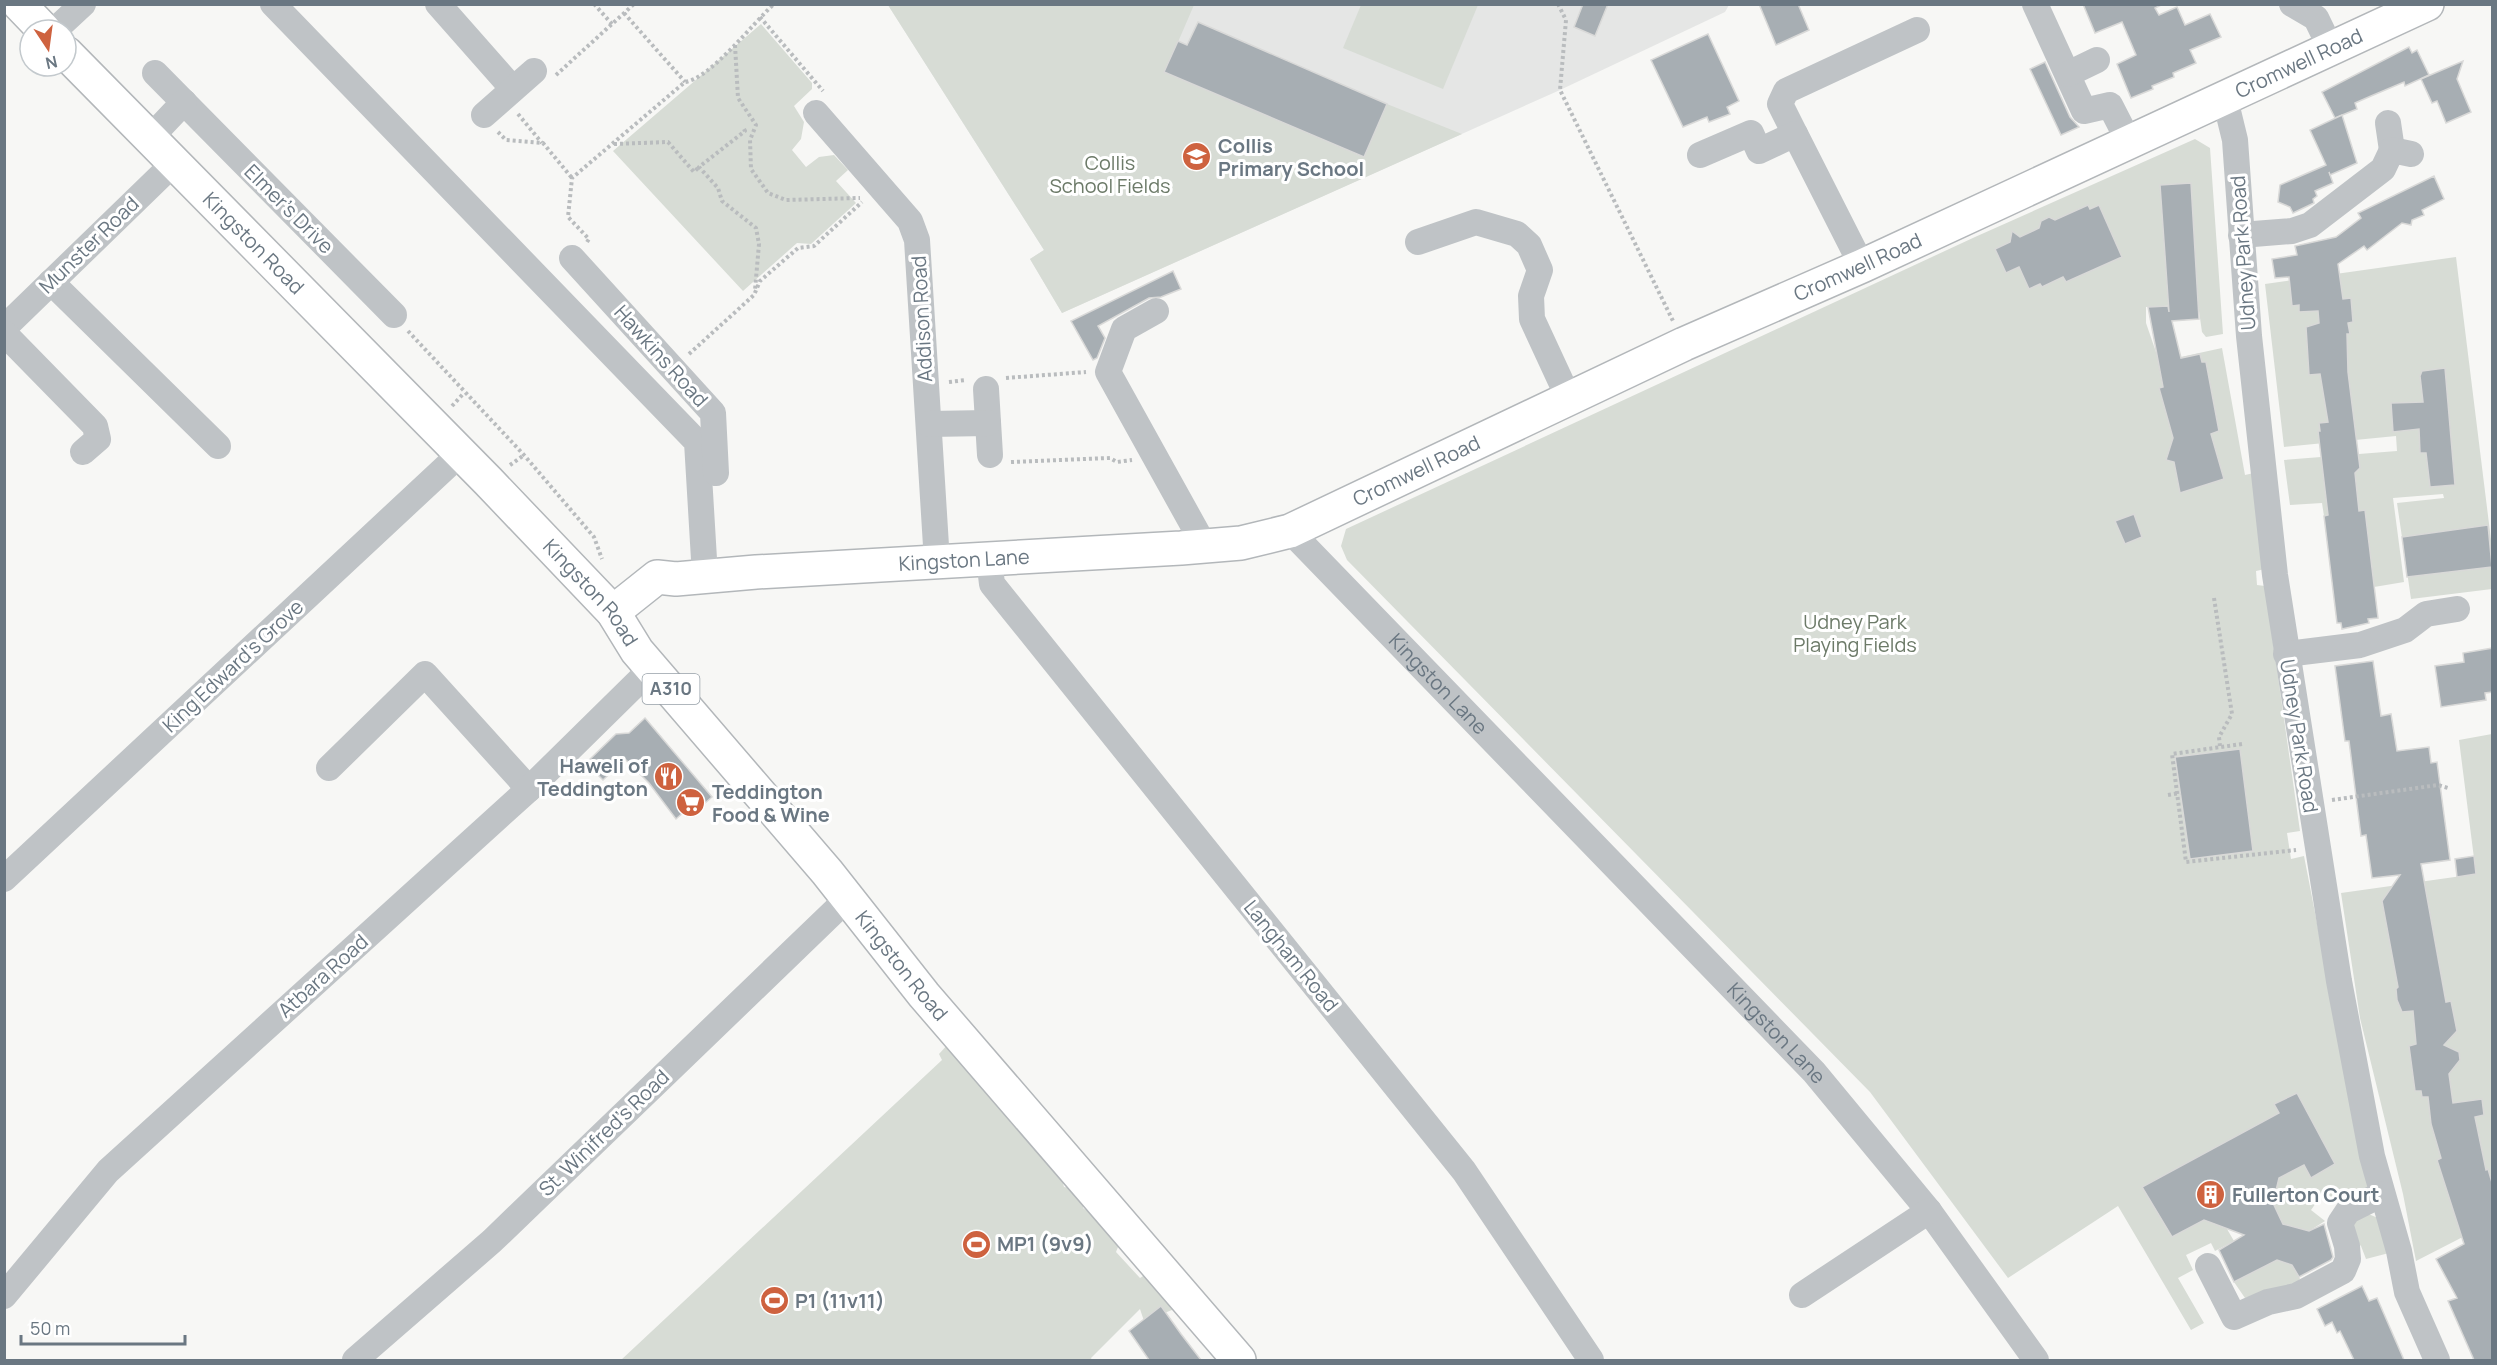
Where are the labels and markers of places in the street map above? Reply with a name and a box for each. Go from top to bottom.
place label: Collis Primary School [1218,132,1364,182]
school or university icon: Collis Primary School [1181,141,1213,173]
place label: Haweli of Teddington [537,752,648,802]
restaurant icon: Haweli of Teddington [653,761,685,793]
place label: Teddington Food & Wine [712,778,830,828]
supermarket icon: Teddington Food & Wine [675,787,707,819]
building icon: Fullerton Court [2195,1179,2227,1211]
place label: Fullerton Court [2232,1181,2379,1208]
sports icon: MP1 (9v9) [960,1228,992,1260]
place label: MP1 (9v9) [997,1230,1094,1257]
sports icon: P1 (11v11) [758,1285,790,1317]
place label: P1 (11v11) [795,1287,885,1314]

